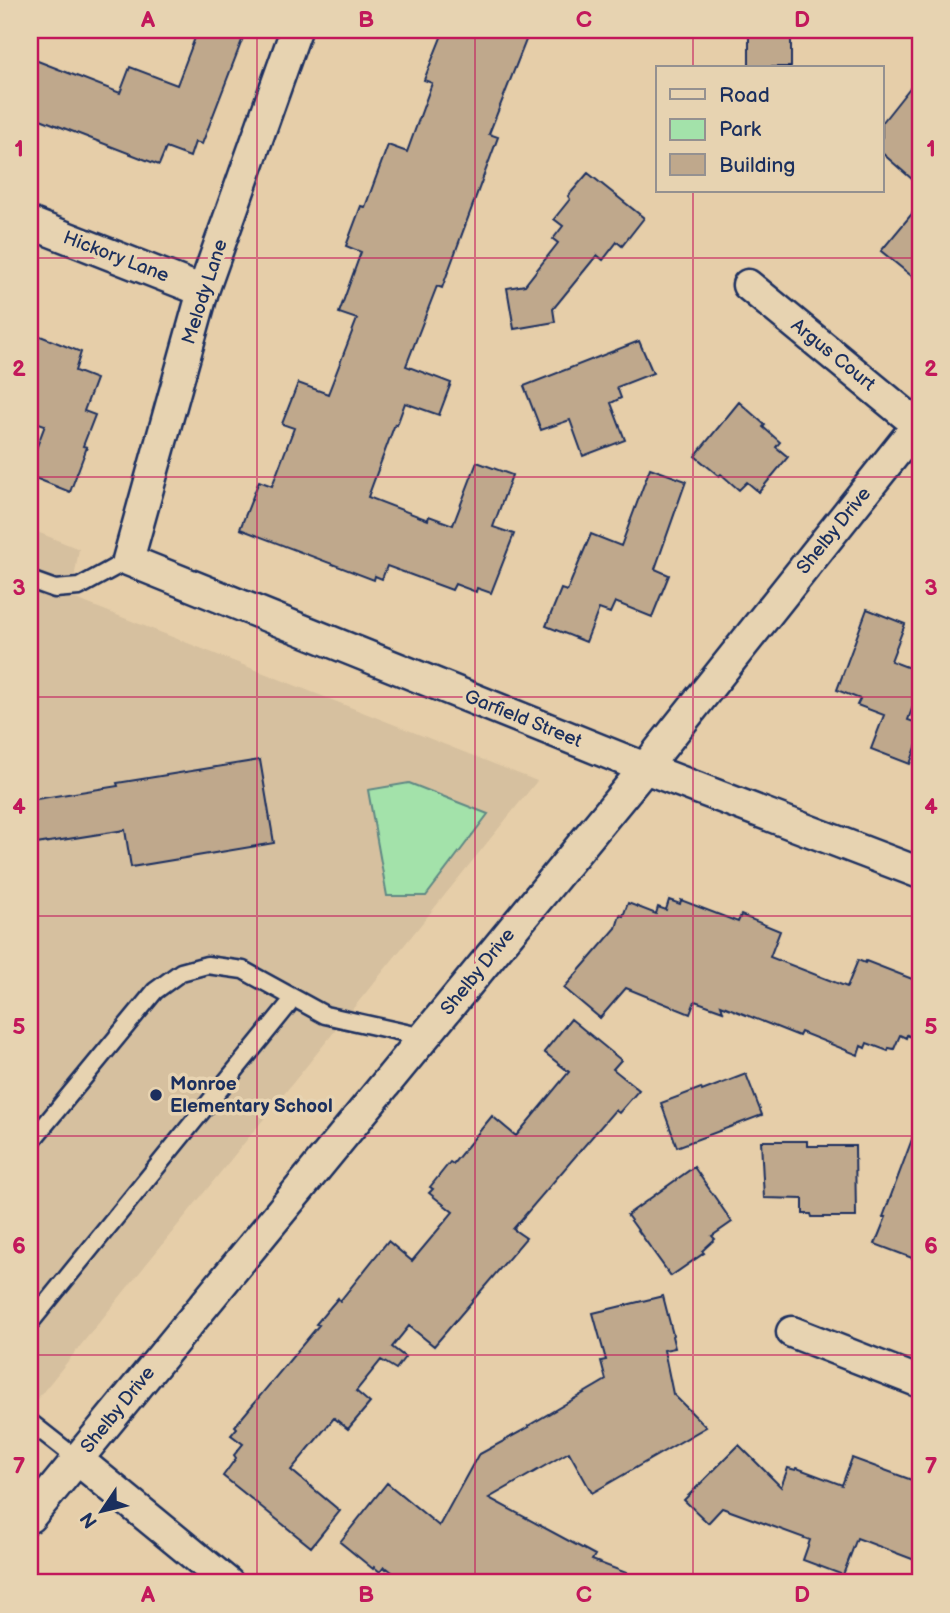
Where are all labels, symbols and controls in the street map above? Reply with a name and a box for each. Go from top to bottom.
text: A [140,6,156,34]
text: B [358,6,374,34]
text: C [576,6,592,34]
text: D [794,6,810,34]
legend [656,66,884,192]
text: Road [719,83,770,108]
text: Park [719,117,762,142]
text: 1 [14,135,24,163]
text: 1 [926,135,936,163]
text: Building [719,153,795,178]
street label: Hickory Lane [60,226,172,288]
street label: Melody Lane [177,237,233,347]
street label: Argus Court [786,314,880,396]
text: 2 [12,355,26,383]
text: 2 [924,355,938,383]
street label: Shelby Drive [792,483,876,579]
text: 3 [12,574,26,602]
text: 3 [924,574,938,602]
street label: Garfield Street [461,685,585,753]
text: 4 [12,793,26,821]
text: 4 [924,793,938,821]
street label: Shelby Drive [436,924,520,1020]
text: 5 [12,1013,26,1041]
text: 5 [924,1013,938,1041]
place label: Monroe Elementary School [170,1073,333,1118]
marker: Monroe Elementary School [148,1087,164,1103]
text: 6 [12,1232,26,1260]
text: 6 [924,1232,938,1260]
street label: Shelby Drive [76,1362,160,1458]
text: 7 [13,1452,26,1480]
text: 7 [925,1452,938,1480]
north arrow [66,1476,136,1546]
text: N [76,1507,103,1532]
text: A [140,1581,156,1609]
text: B [358,1581,374,1609]
text: C [576,1581,592,1609]
text: D [794,1581,810,1609]

